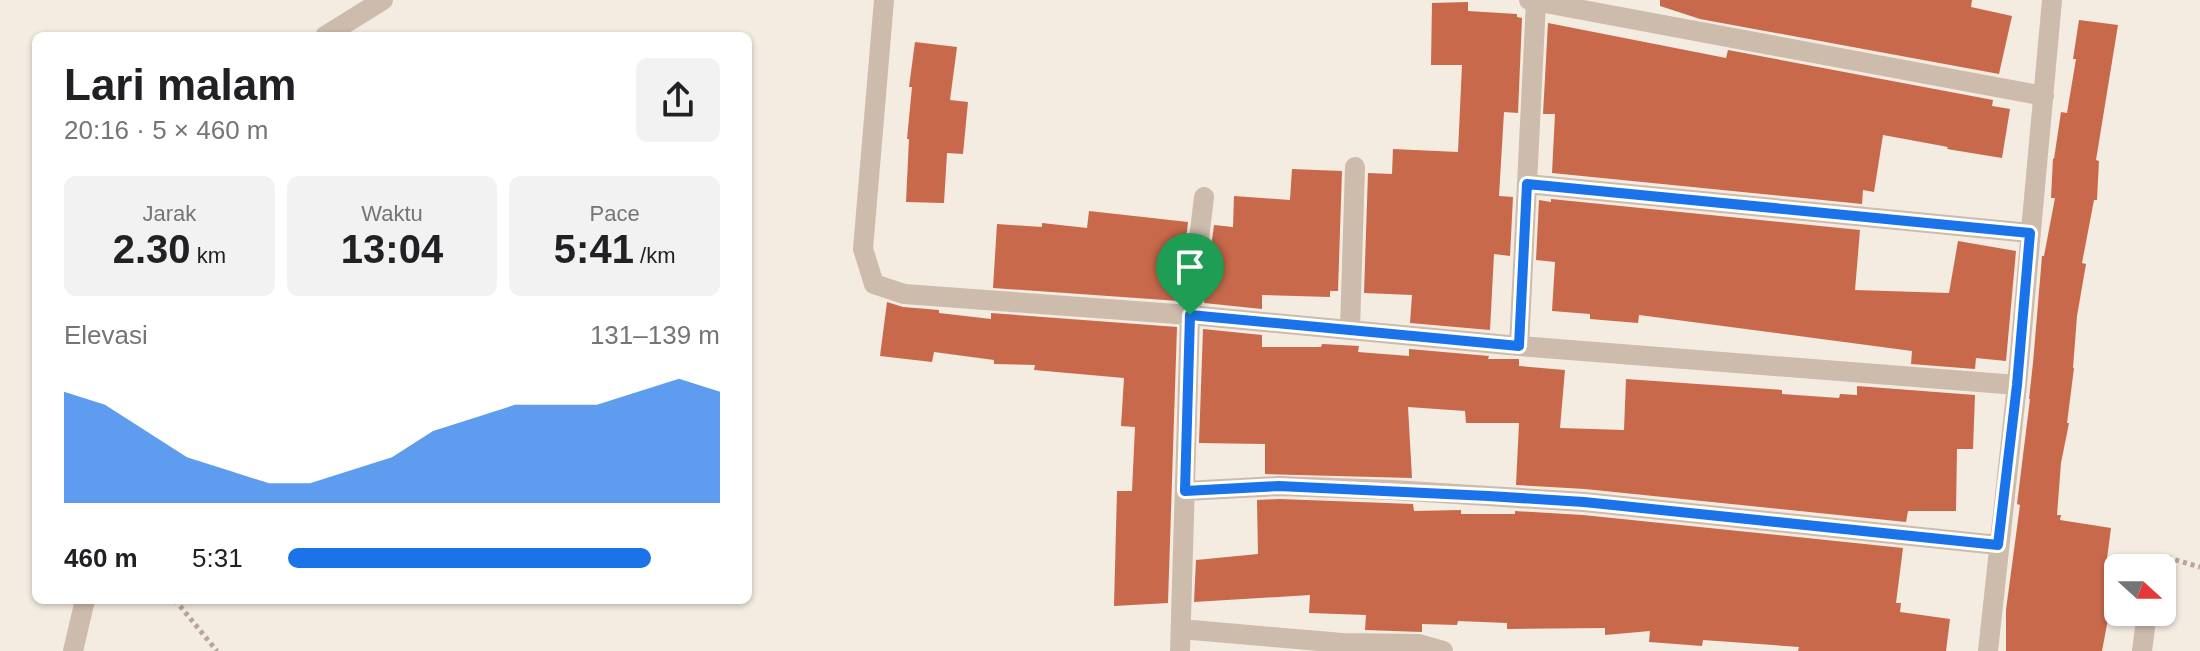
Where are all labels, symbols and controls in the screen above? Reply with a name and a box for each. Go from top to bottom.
button: share [636,58,720,142]
text: Lari malam [64,60,296,109]
text: 20:16 · 5 × 460 m [64,115,269,145]
text: Jarak [142,201,196,226]
text: Waktu [361,201,423,226]
text: Pace [590,201,640,226]
text: 2.30 [113,227,191,271]
text: 13:04 [341,227,443,271]
text: 5:41 [554,227,634,271]
pin [1156,233,1224,315]
text: km [191,243,226,268]
text: /km [634,243,675,268]
icon: arrive [1168,245,1212,289]
text: Elevasi [64,320,148,350]
text: 131–139 m [590,320,720,350]
text: 460 m [64,543,138,573]
text: 5:31 [192,543,243,573]
north arrow [2104,554,2176,626]
map controls [2104,554,2176,626]

